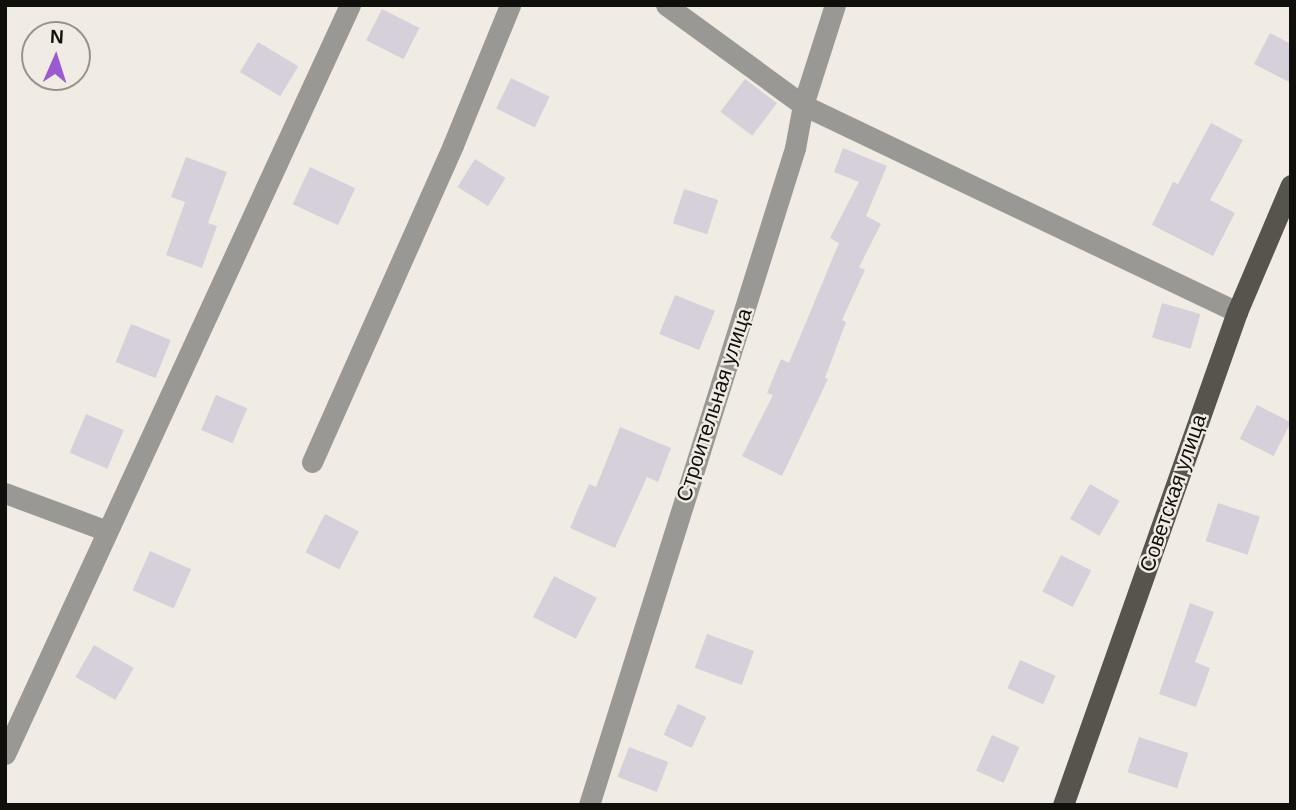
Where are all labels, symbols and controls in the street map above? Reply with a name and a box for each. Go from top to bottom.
north arrow [21,21,91,91]
text: N [50,26,64,47]
street label: Строительная улица [671,305,757,505]
street label: Советская улица [1134,411,1212,575]

